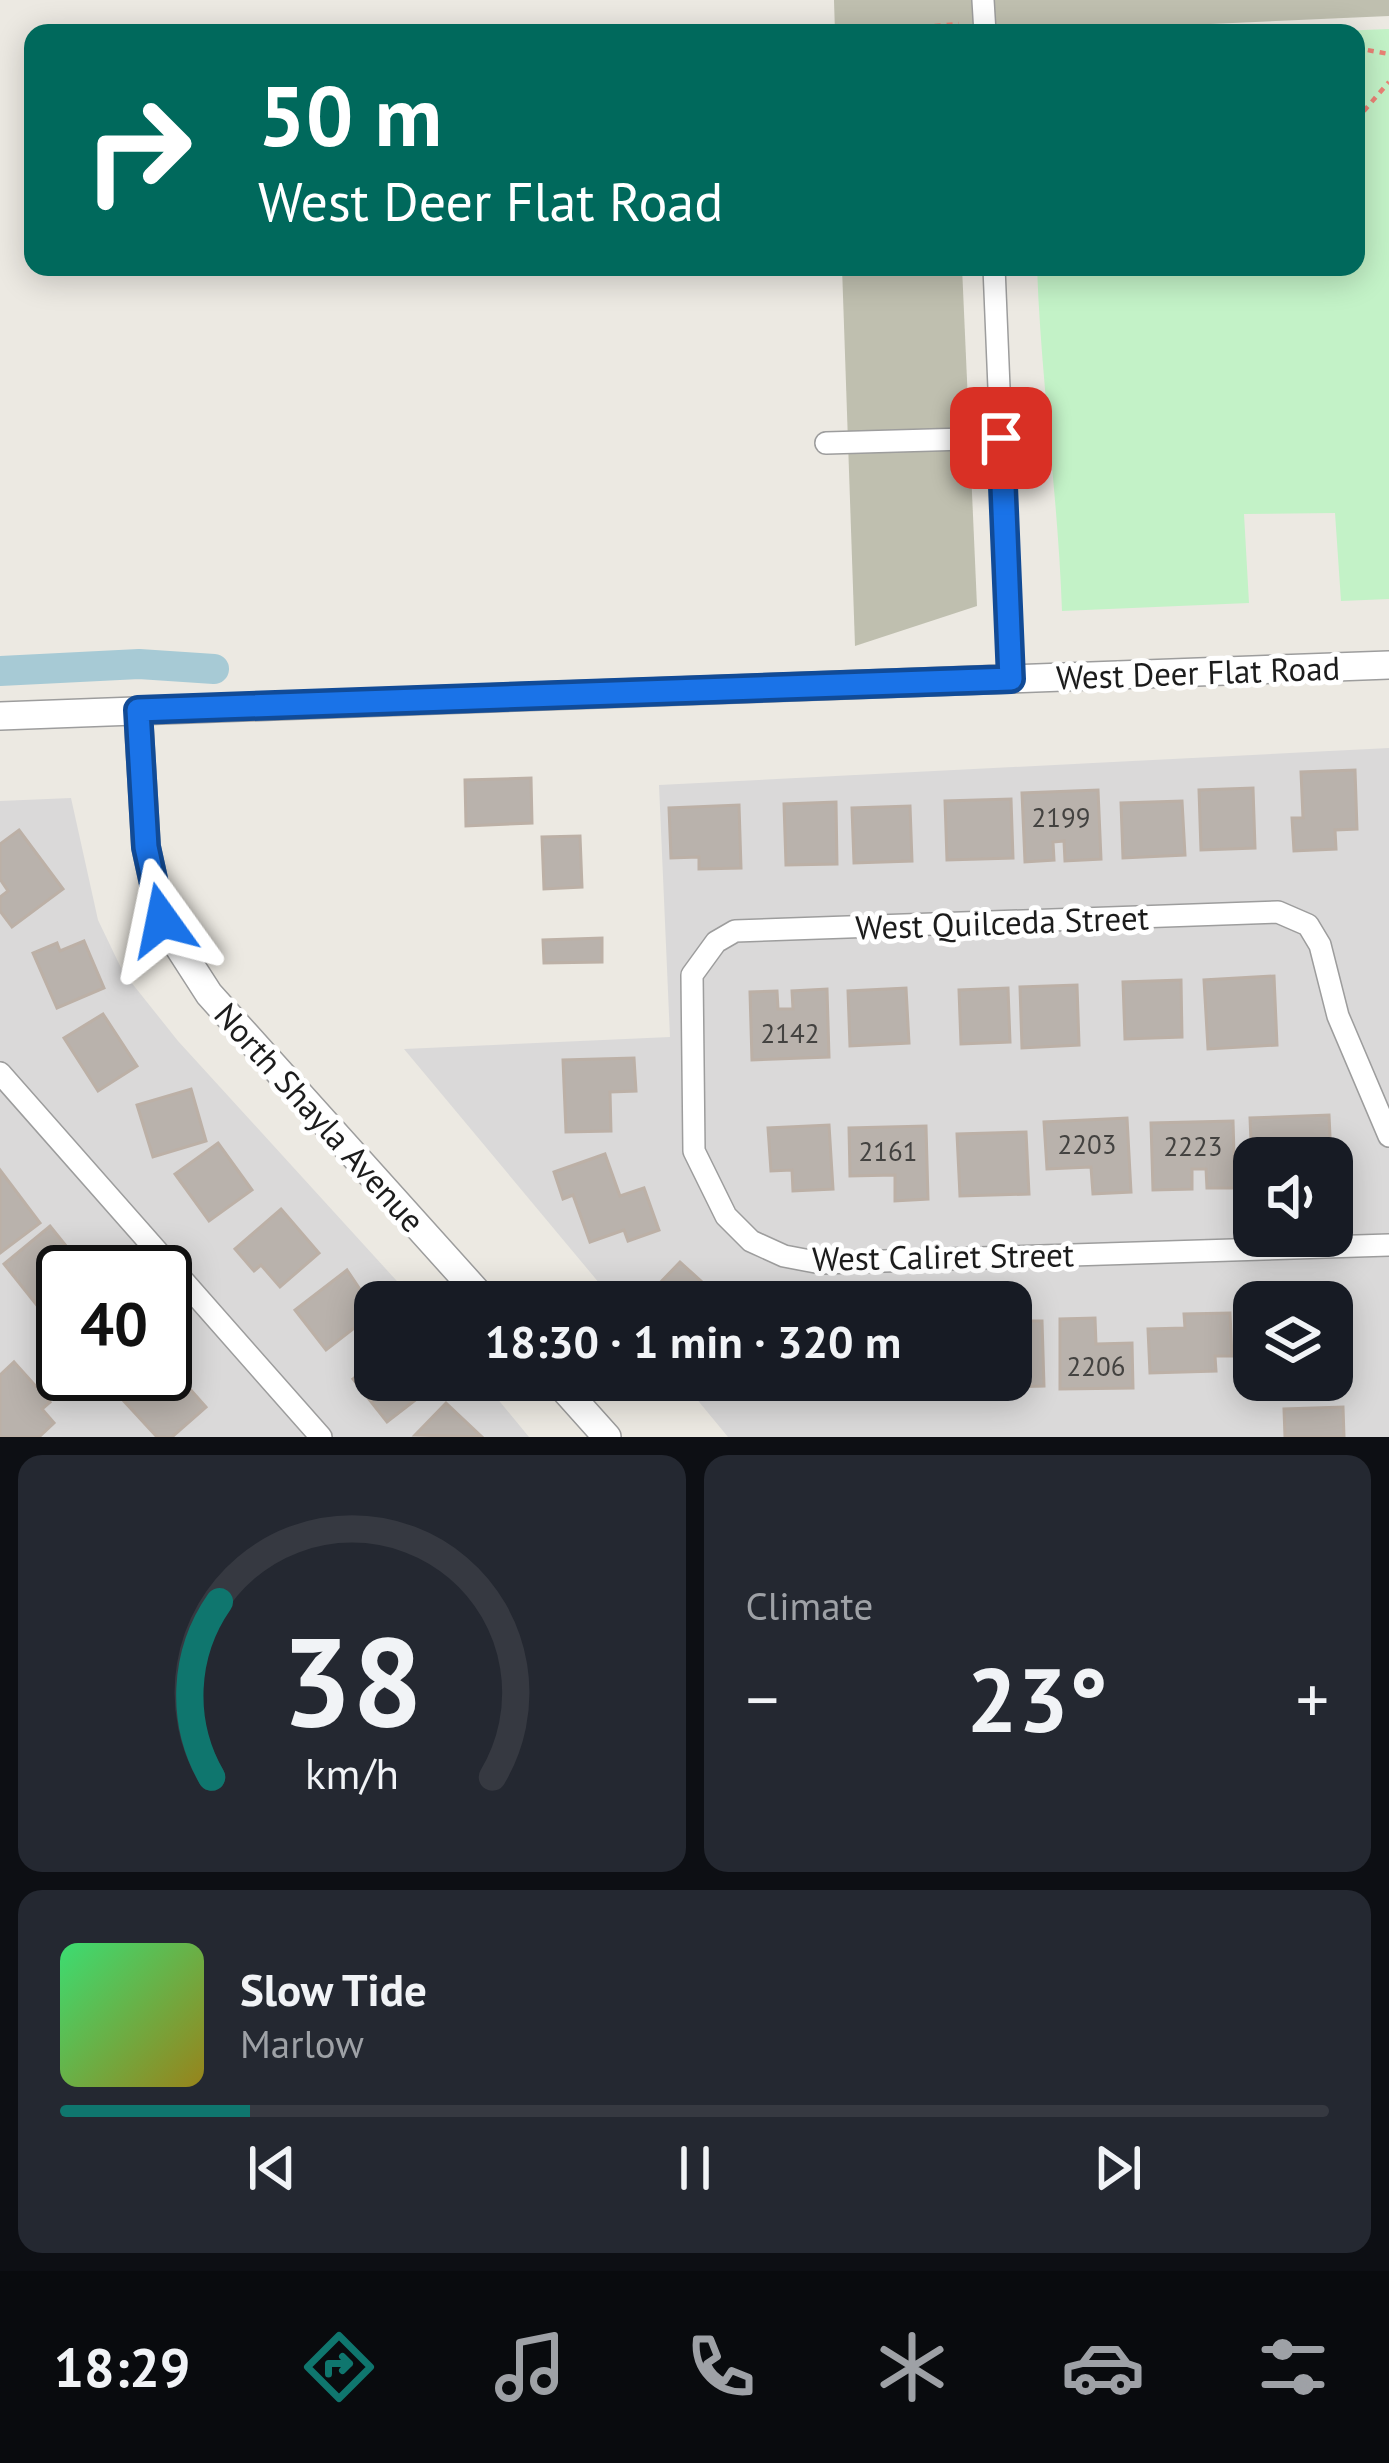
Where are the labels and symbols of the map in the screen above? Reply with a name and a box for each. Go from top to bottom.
pin [950,387,1052,489]
street label: West Deer Flat Road [1055,646,1341,698]
house number: 2199 [1032,800,1090,834]
position arrow [99,857,225,983]
street label: West Quilceda Street [855,895,1149,949]
street label: North Shayla Avenue [206,993,434,1241]
house number: 2142 [761,1016,819,1050]
house number: 2203 [1058,1127,1116,1161]
house number: 2223 [1164,1129,1222,1163]
house number: 2161 [859,1134,917,1168]
street label: West Caliret Street [812,1232,1074,1280]
speed limit sign: 40 [36,1245,192,1401]
house number: 2206 [1067,1349,1125,1383]

